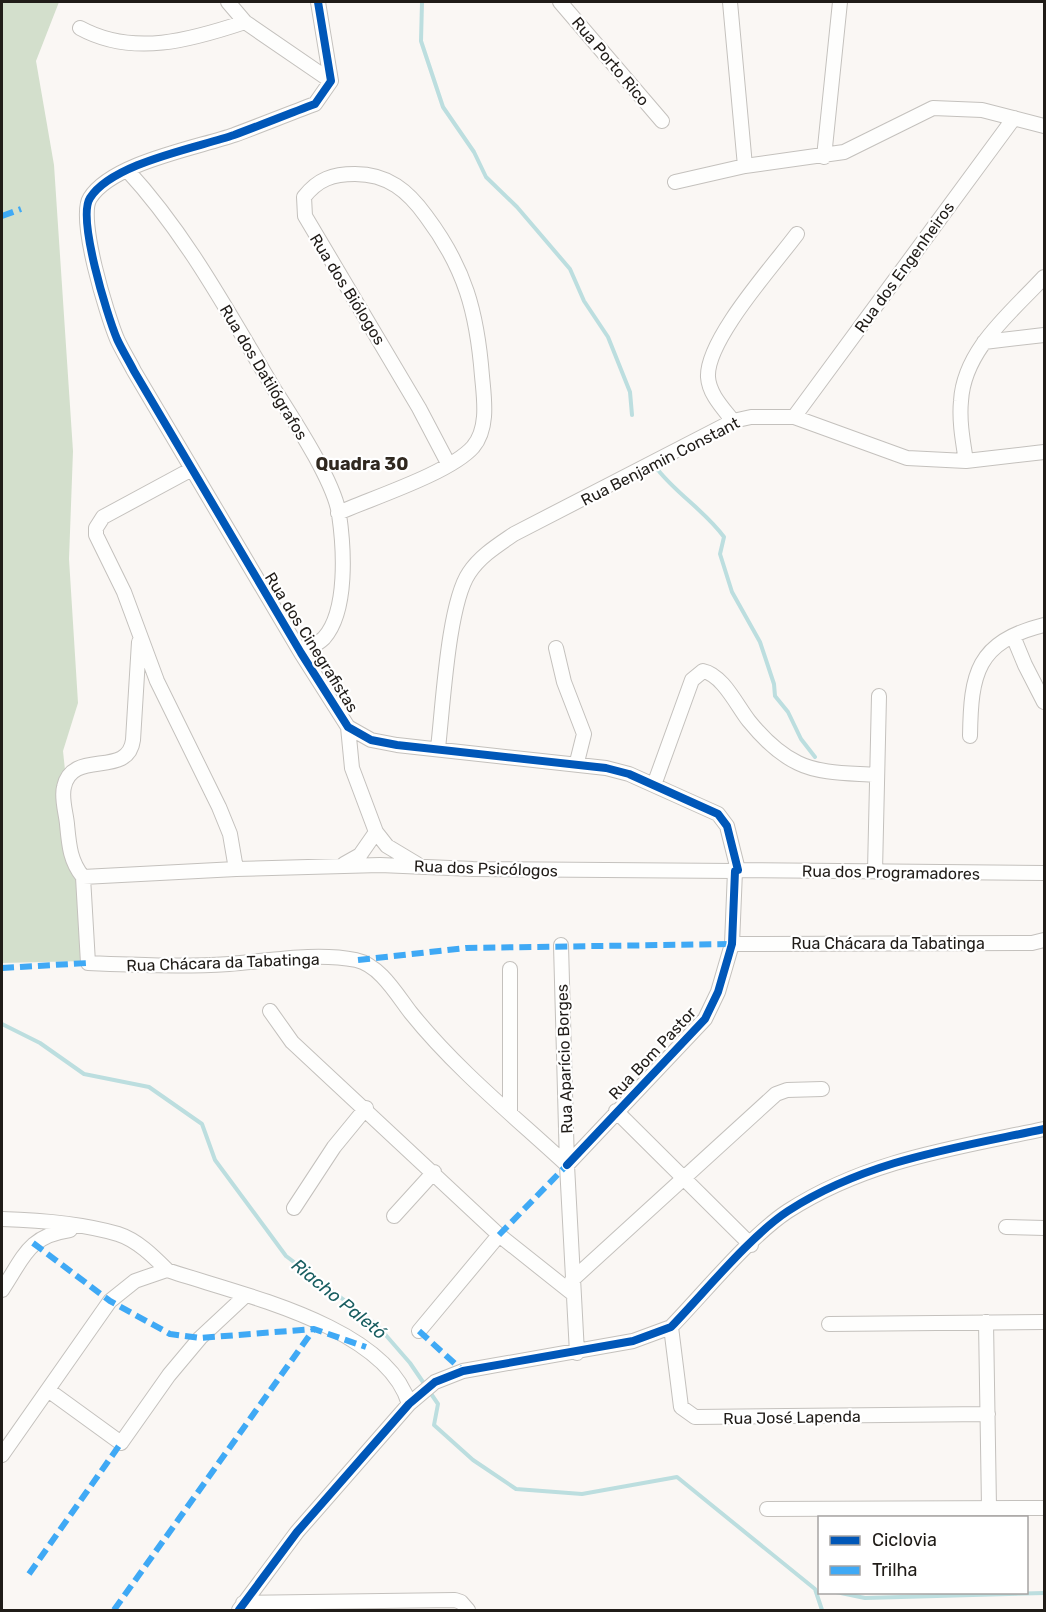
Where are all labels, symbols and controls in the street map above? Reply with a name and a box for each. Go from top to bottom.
street label: Rua Porto Rico [568,13,653,110]
street label: Rua dos Engenheiros [851,198,958,336]
street label: Rua dos Biólogos [306,230,389,348]
street label: Rua dos Datilógrafos [216,301,311,443]
street label: Rua Benjamin Constant [578,413,743,510]
district label: Quadra 30 [316,453,408,475]
street label: Rua dos Cinegrafistas [261,569,362,716]
street label: Rua dos Psicólogos [414,856,558,881]
street label: Rua dos Programadores [802,861,980,884]
street label: Rua Chácara da Tabatinga [791,934,985,953]
street label: Rua Chácara da Tabatinga [126,950,320,975]
street label: Rua Aparício Borges [552,984,577,1134]
street label: Rua Bom Pastor [605,1003,700,1104]
water label: Riacho Paletó [287,1254,391,1344]
street label: Rua José Lapenda [723,1407,861,1428]
legend [818,1516,1028,1594]
text: Ciclovia [872,1529,937,1551]
text: Trilha [872,1559,917,1581]

